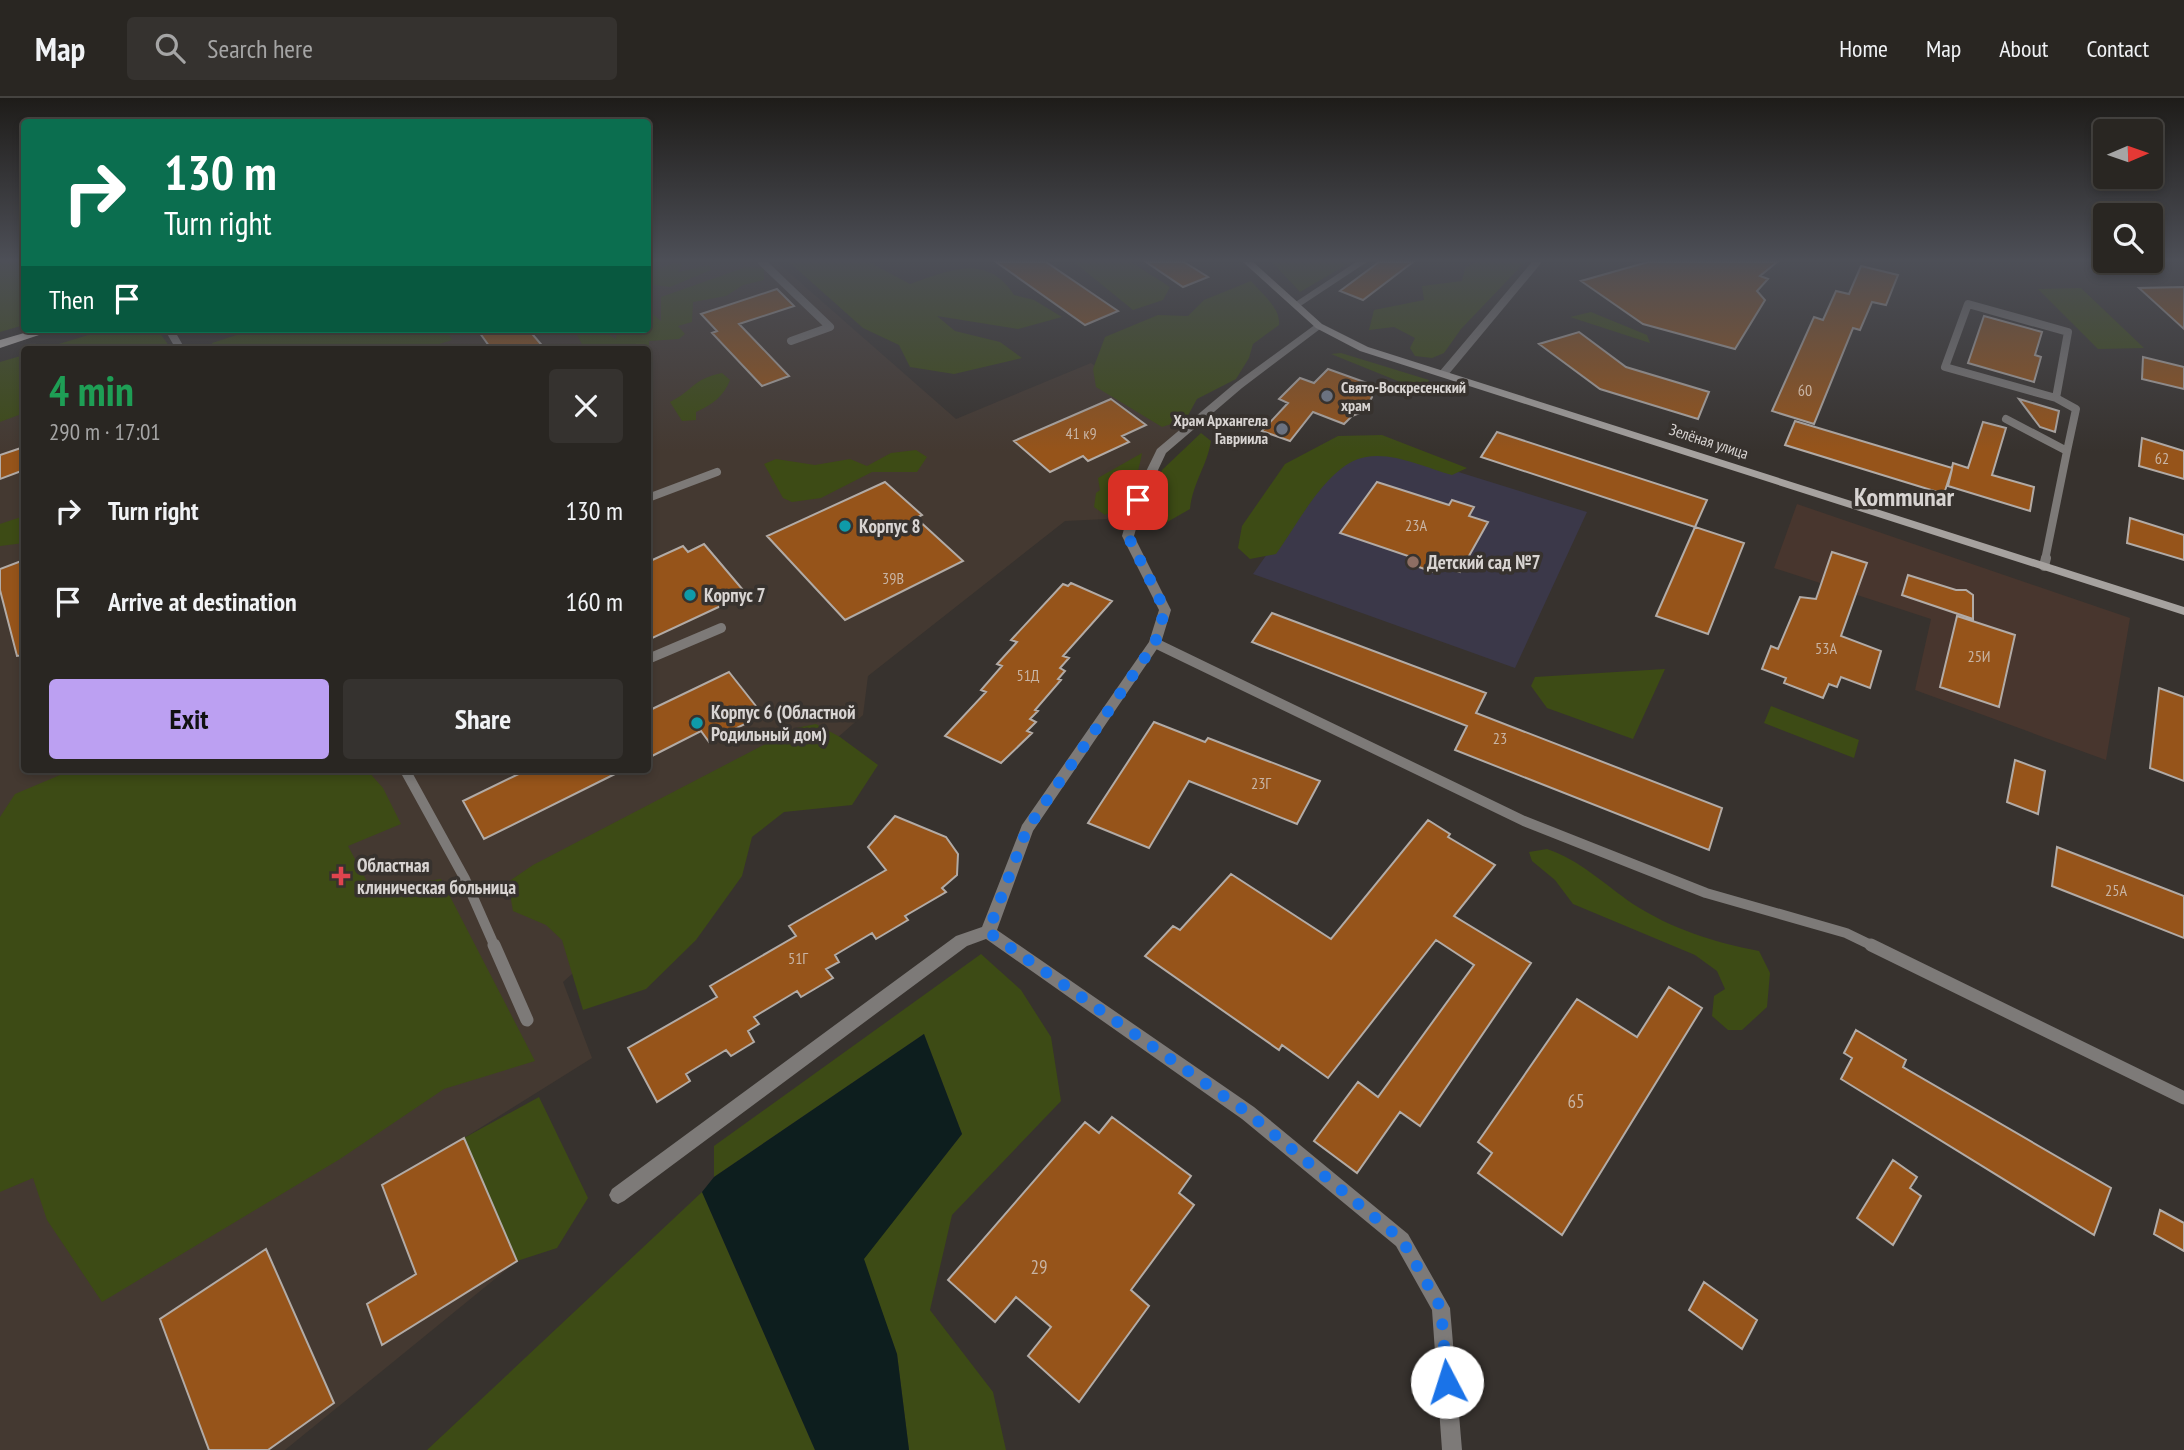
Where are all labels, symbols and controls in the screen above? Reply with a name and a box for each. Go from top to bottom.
search box [127,17,617,80]
text: Map [35,27,85,70]
icon: search [151,29,189,67]
text: Search here [207,32,313,65]
text: Home [1839,33,1888,64]
text: Map [1926,33,1961,64]
text: About [1999,33,2048,64]
text: Contact [2086,33,2149,64]
north arrow [2093,119,2163,189]
map controls [2093,119,2163,273]
text: 130 m [164,140,277,204]
icon: right [49,147,140,238]
text: Turn right [164,202,272,244]
button: search [2093,203,2163,273]
icon: arrive [108,280,146,318]
text: Then [49,283,94,316]
text: 4 min [49,363,134,418]
button: close [549,369,623,443]
place label: Свято-Воскресенский храм [1341,377,1466,415]
house number: 60 [1798,380,1812,400]
marker: Свято-Воскресенский храм [1319,388,1335,404]
place label: Храм Архангела Гавриила [1173,410,1268,448]
text: 290 m · 17:01 [49,417,161,446]
street label: Зелёная улица [1667,419,1751,463]
marker: Храм Архангела Гавриила [1274,421,1290,437]
house number: 41 к9 [1065,423,1097,443]
house number: 62 [2155,448,2169,468]
pin [1108,470,1168,530]
district label: Kommunar [1854,480,1954,513]
icon: arrive [1119,481,1157,519]
icon: right [49,492,87,530]
text: Turn right [108,494,199,527]
text: 130 m [565,494,623,527]
place label: Корпус 8 [859,514,921,538]
house number: 23А [1405,515,1427,535]
marker: Корпус 8 [837,518,853,534]
place label: Детский сад №7 [1427,550,1541,574]
marker: Детский сад №7 [1405,554,1421,570]
house number: 39В [882,568,904,588]
icon: arrive [49,583,87,621]
place label: Корпус 7 [704,583,766,607]
text: Arrive at destination [108,585,297,618]
text: 160 m [565,585,623,618]
marker: Корпус 7 [682,587,698,603]
house number: 53А [1815,638,1837,658]
house number: 25И [1967,646,1991,666]
house number: 51Д [1016,665,1040,685]
button: Exit [49,679,329,759]
button: Share [343,679,623,759]
place label: Корпус 6 (Областной Родильный дом) [711,700,855,746]
marker: Корпус 6 (Областной Родильный дом) [689,715,705,731]
house number: 23 [1493,728,1507,748]
house number: 23Г [1251,773,1271,793]
place label: Областная клиническая больница [357,853,516,899]
marker: Областная клиническая больница [331,866,351,886]
house number: 25А [2105,880,2127,900]
house number: 51Г [788,948,808,968]
house number: 65 [1567,1089,1585,1113]
house number: 29 [1030,1255,1048,1279]
position arrow [1410,1345,1484,1419]

